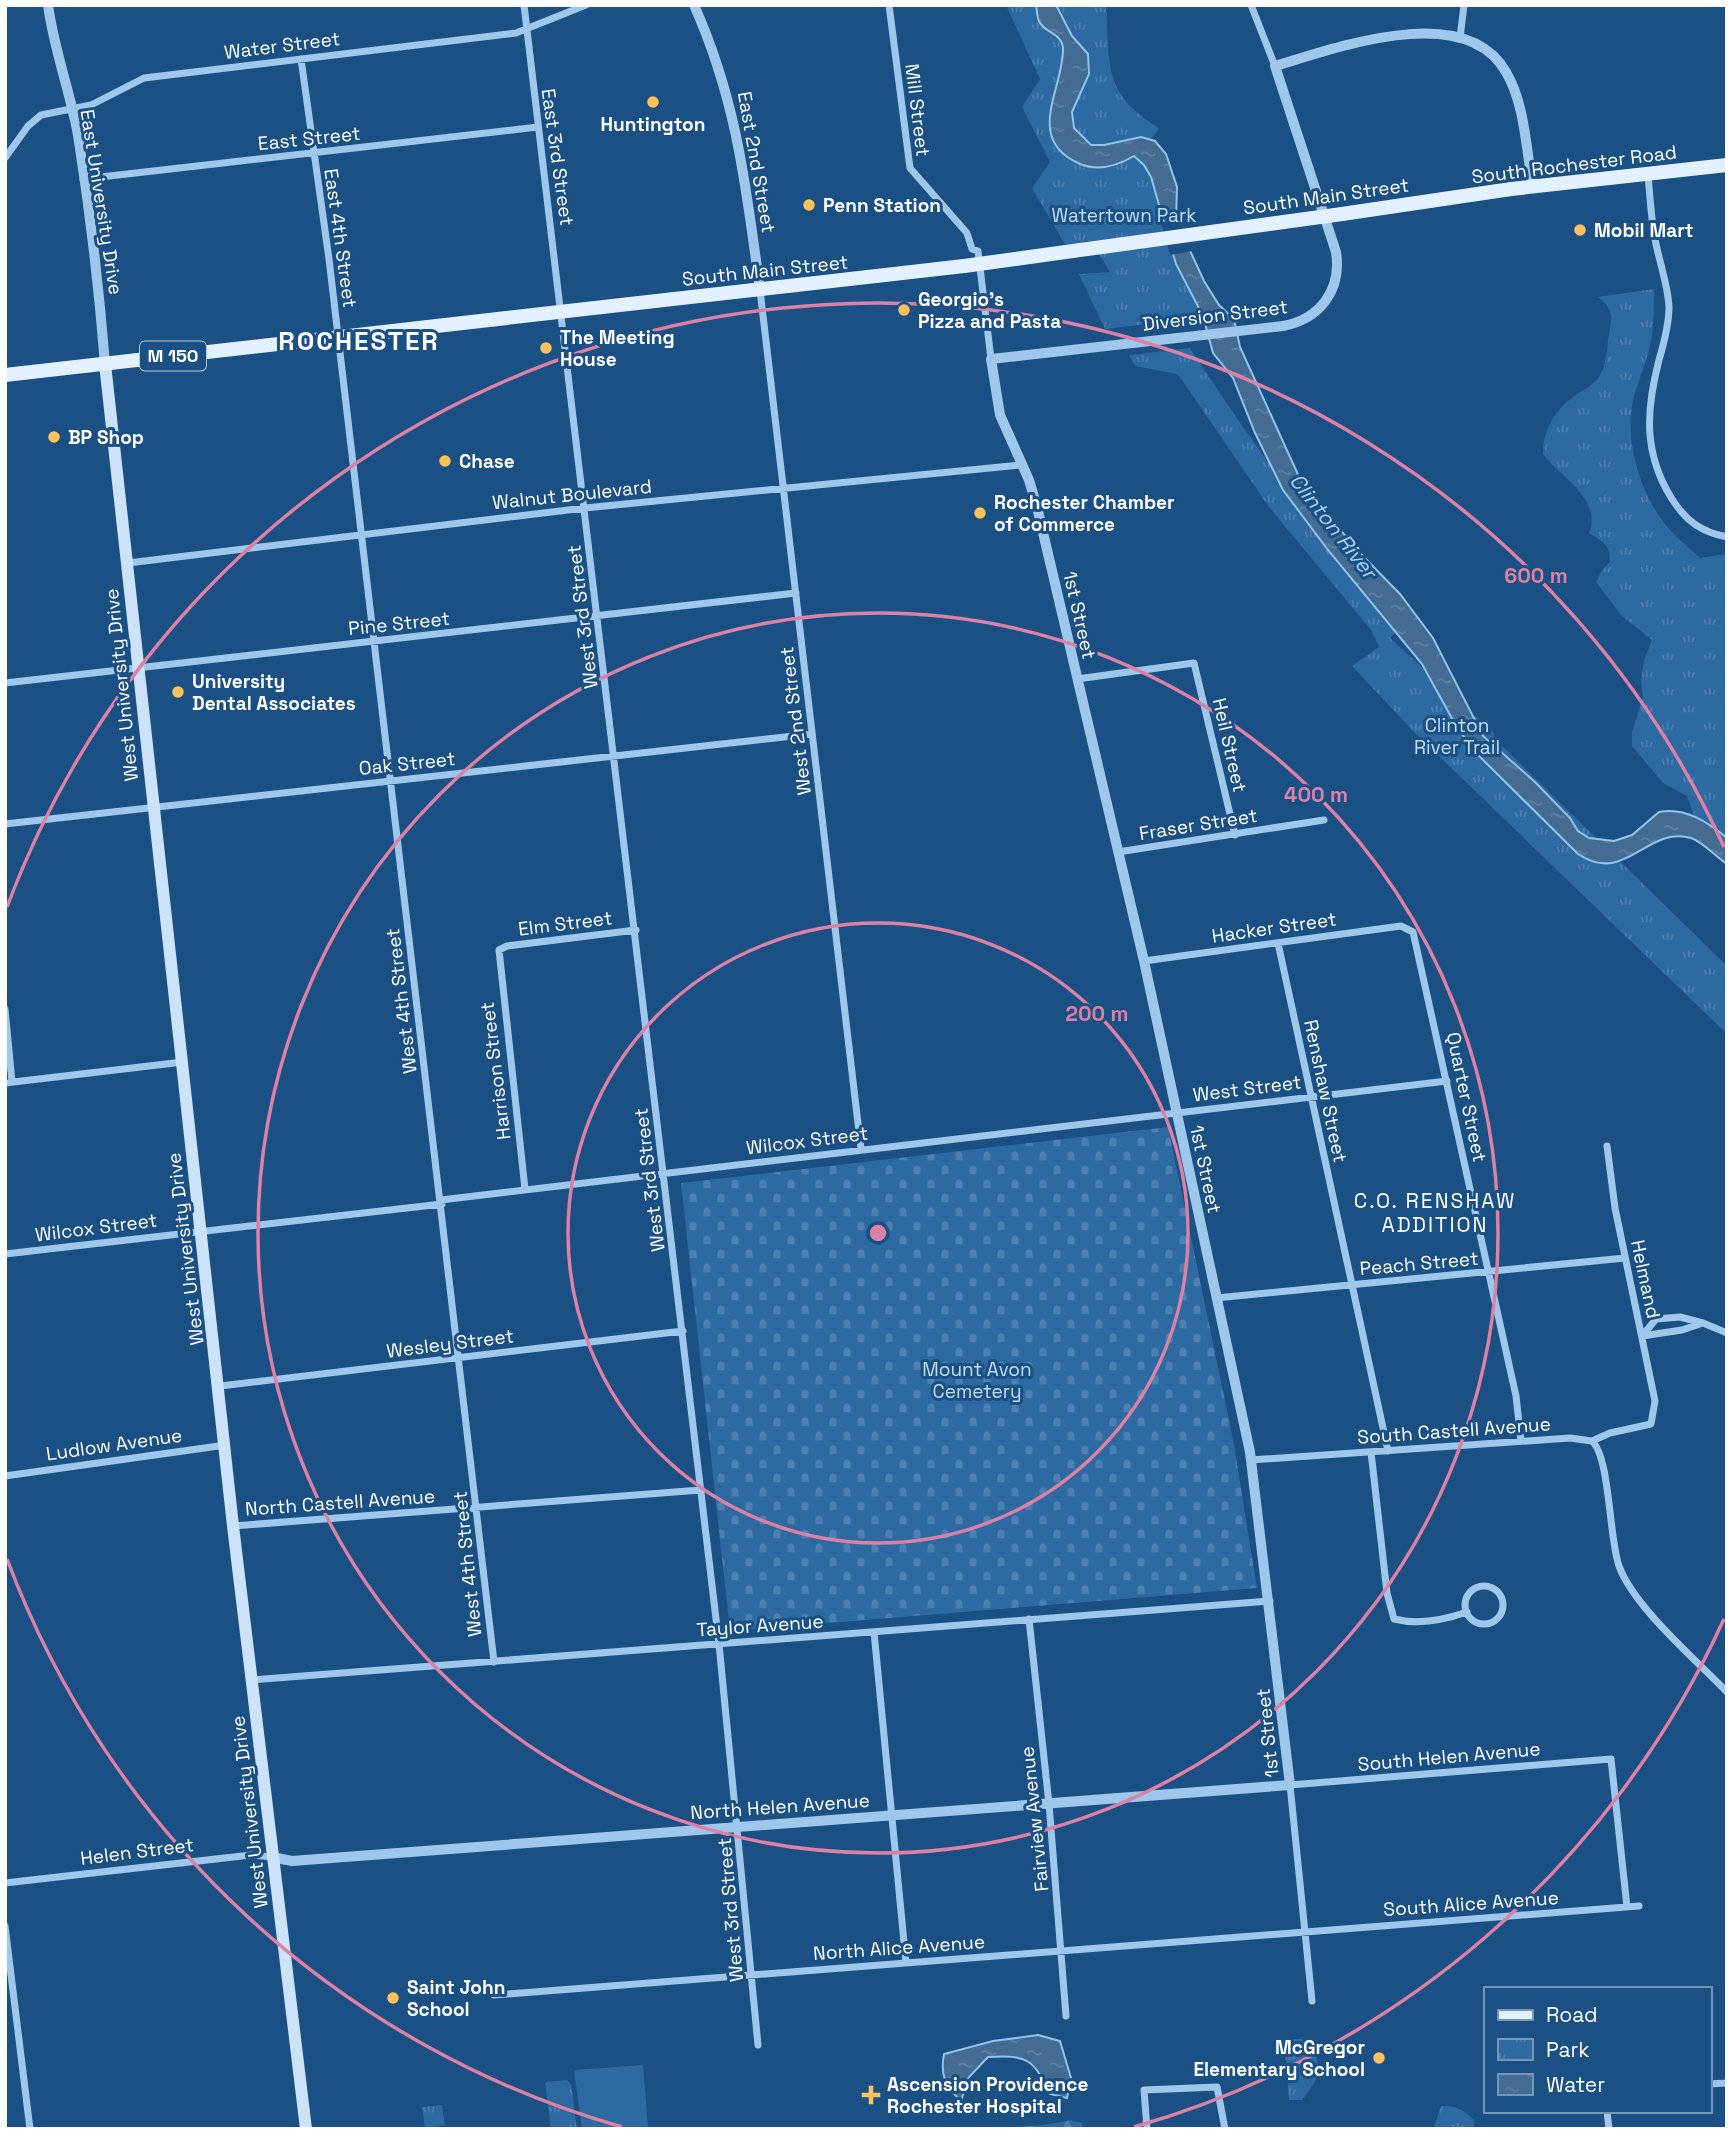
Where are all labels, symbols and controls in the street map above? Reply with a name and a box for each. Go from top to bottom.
street label: Water Street [223,26,341,65]
street label: Mill Street [899,62,936,158]
street label: East 3rd Street [535,87,580,227]
street label: East 2nd Street [732,89,781,235]
marker: Huntington [645,94,661,110]
street label: East University Drive [74,108,129,297]
place label: Huntington [601,112,705,137]
street label: East Street [257,121,362,156]
street label: South Rochester Road [1470,140,1678,189]
street label: East 4th Street [318,167,363,309]
street label: South Main Street [1242,173,1410,220]
place label: Penn Station [823,193,941,218]
marker: Penn Station [801,197,817,213]
park label: Watertown Park [1052,203,1196,228]
place label: Mobil Mart [1594,218,1693,243]
marker: Mobil Mart [1572,222,1588,238]
street label: South Main Street [681,249,849,292]
place label: Georgio's Pizza and Pasta [918,287,1061,334]
street label: Diversion Street [1141,294,1289,337]
marker: Georgio's Pizza and Pasta [896,302,912,318]
district label: ROCHESTER [278,324,440,358]
place label: The Meeting House [560,325,675,372]
marker: The Meeting House [538,340,554,356]
road number: M 150 [140,342,206,370]
place label: BP Shop [68,425,144,450]
marker: BP Shop [46,429,62,445]
place label: Chase [459,449,515,474]
marker: Chase [437,453,453,469]
water label: Clinton River [1284,468,1384,585]
street label: Walnut Boulevard [491,474,653,515]
place label: Rochester Chamber of Commerce [994,490,1175,537]
marker: Rochester Chamber of Commerce [972,505,988,521]
street label: West 3rd Street [561,544,604,690]
text: 600 m [1504,562,1568,589]
street label: 1st Street [1057,569,1102,661]
street label: West University Drive [99,587,144,782]
street label: Pine Street [347,606,451,641]
street label: West 2nd Street [774,645,817,797]
place label: University Dental Associates [192,669,356,716]
marker: University Dental Associates [170,684,186,700]
street label: Heil Street [1207,696,1252,795]
park label: Clinton River Trail [1414,713,1500,760]
street label: Oak Street [358,746,456,781]
text: 400 m [1284,781,1348,808]
street label: Fraser Street [1137,803,1259,846]
street label: Elm Street [517,905,614,942]
street label: Hacker Street [1210,906,1338,949]
street label: West 4th Street [380,927,423,1075]
text: 200 m [1066,1000,1128,1027]
street label: Harrison Street [475,1001,516,1141]
street label: Renshaw Street [1298,1017,1353,1165]
street label: Quarter Street [1441,1030,1492,1164]
street label: West Street [1191,1069,1303,1108]
street label: West 3rd Street [628,1107,671,1253]
street label: Wilcox Street [745,1121,869,1160]
street label: 1st Street [1184,1123,1227,1215]
street label: West University Drive [161,1151,210,1346]
district label: C.O. RENSHAW ADDITION [1354,1187,1516,1238]
street label: Wilcox Street [34,1208,158,1247]
centre of rings [866,1221,890,1245]
street label: Helmand [1625,1238,1666,1321]
street label: Peach Street [1359,1246,1479,1281]
street label: Wesley Street [385,1323,515,1364]
park label: Mount Avon Cemetery [922,1357,1032,1404]
street label: South Castell Avenue [1356,1411,1552,1450]
street label: Ludlow Avenue [44,1423,184,1466]
street label: North Castell Avenue [244,1483,436,1522]
street label: West 4th Street [447,1490,488,1638]
street label: Taylor Avenue [696,1609,824,1642]
street label: 1st Street [1250,1687,1285,1779]
street label: West University Drive [225,1714,274,1909]
street label: South Helen Avenue [1357,1736,1541,1777]
street label: Fairview Avenue [1014,1745,1055,1893]
street label: North Helen Avenue [689,1788,871,1825]
street label: Helen Street [79,1832,195,1871]
street label: West 3rd Street [712,1837,749,1983]
street label: South Alice Avenue [1383,1885,1560,1922]
street label: North Alice Avenue [812,1929,986,1966]
place label: Saint John School [407,1975,505,2022]
legend [1484,1987,1711,2113]
marker: Saint John School [385,1990,401,2006]
text: Road [1546,2001,1598,2028]
place label: McGregor Elementary School [1193,2035,1365,2082]
text: Park [1546,2036,1590,2063]
marker: McGregor Elementary School [1371,2050,1387,2066]
text: Water [1546,2071,1605,2098]
place label: Ascension Providence Rochester Hospital [887,2072,1088,2119]
marker: Ascension Providence Rochester Hospital [861,2085,881,2105]

